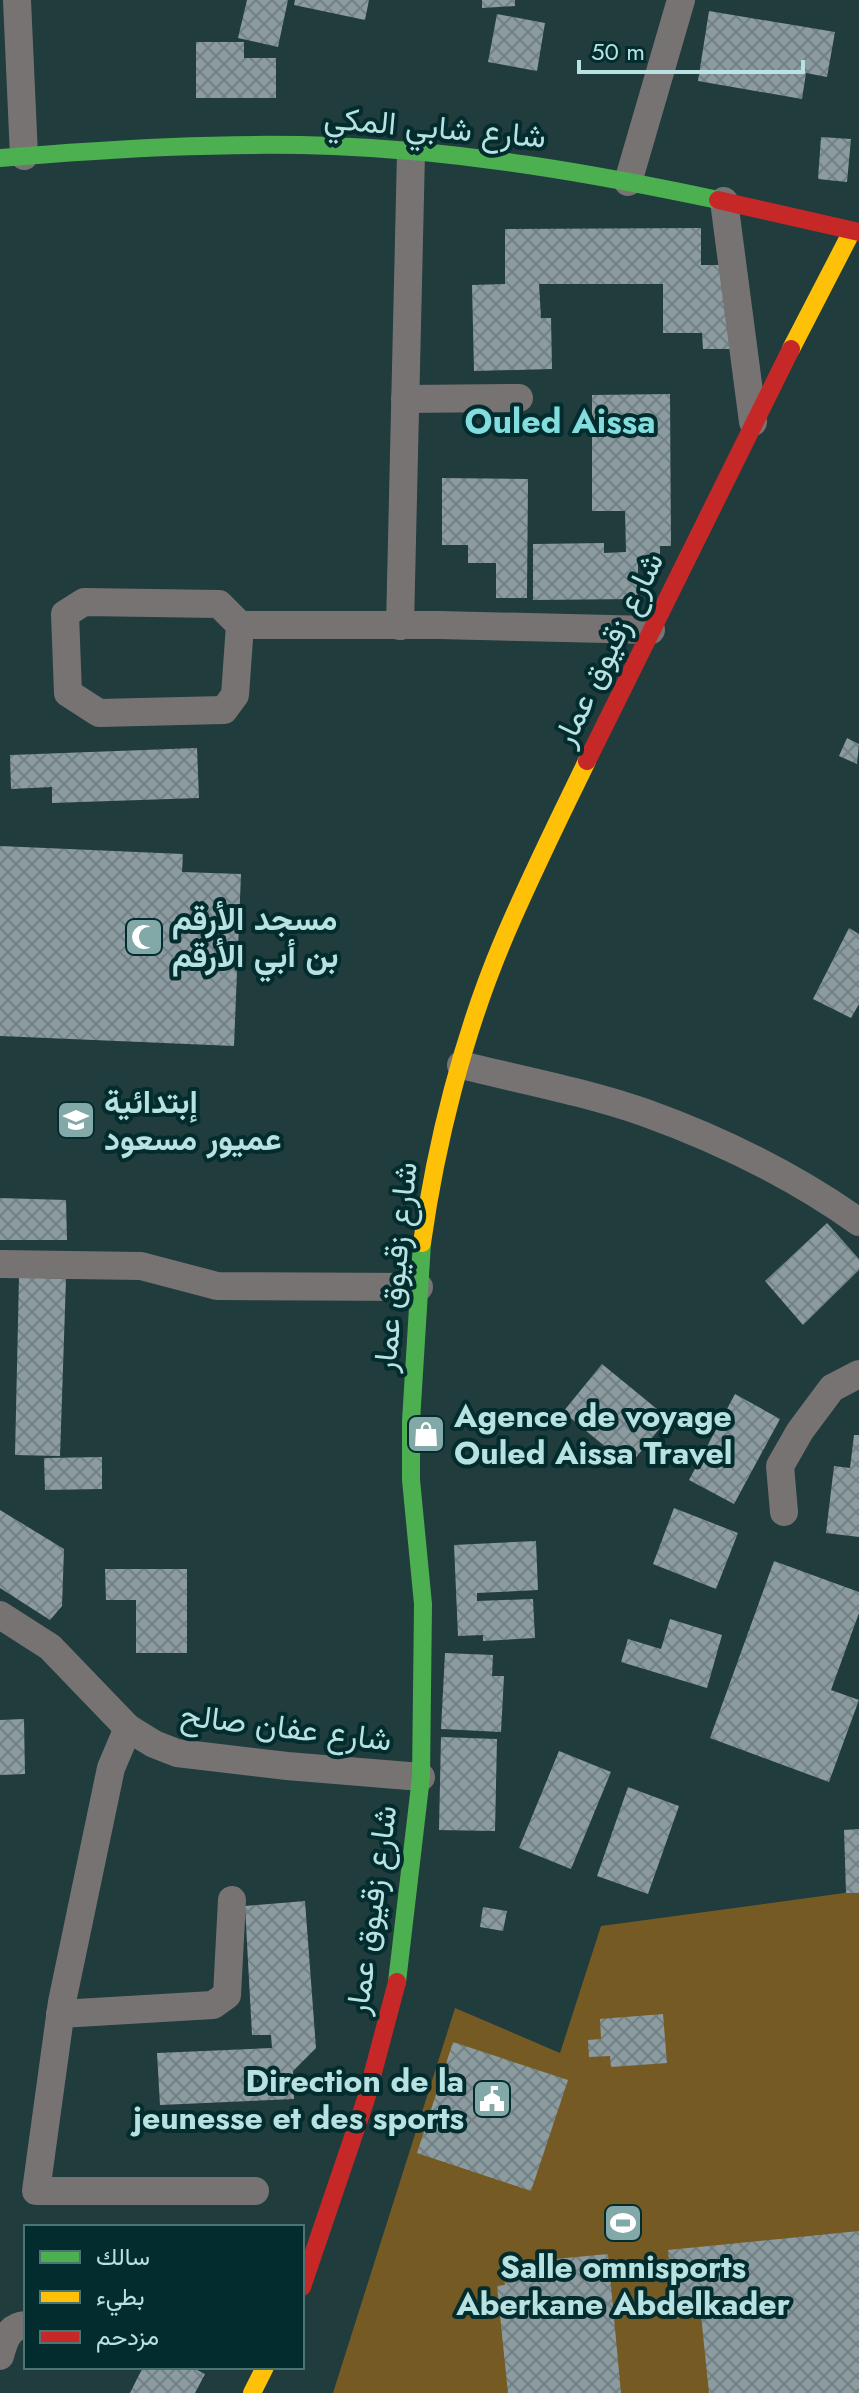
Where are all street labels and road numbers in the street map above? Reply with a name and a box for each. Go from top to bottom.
street label: شارع شابي المكي [322,94,548,163]
street label: شارع زقيوق عمار [541,544,675,755]
street label: شارع زقيوق عمار [361,1160,429,1375]
street label: شارع عفان صالح [178,1691,394,1763]
street label: شارع زقيوق عمار [333,1802,408,2019]

